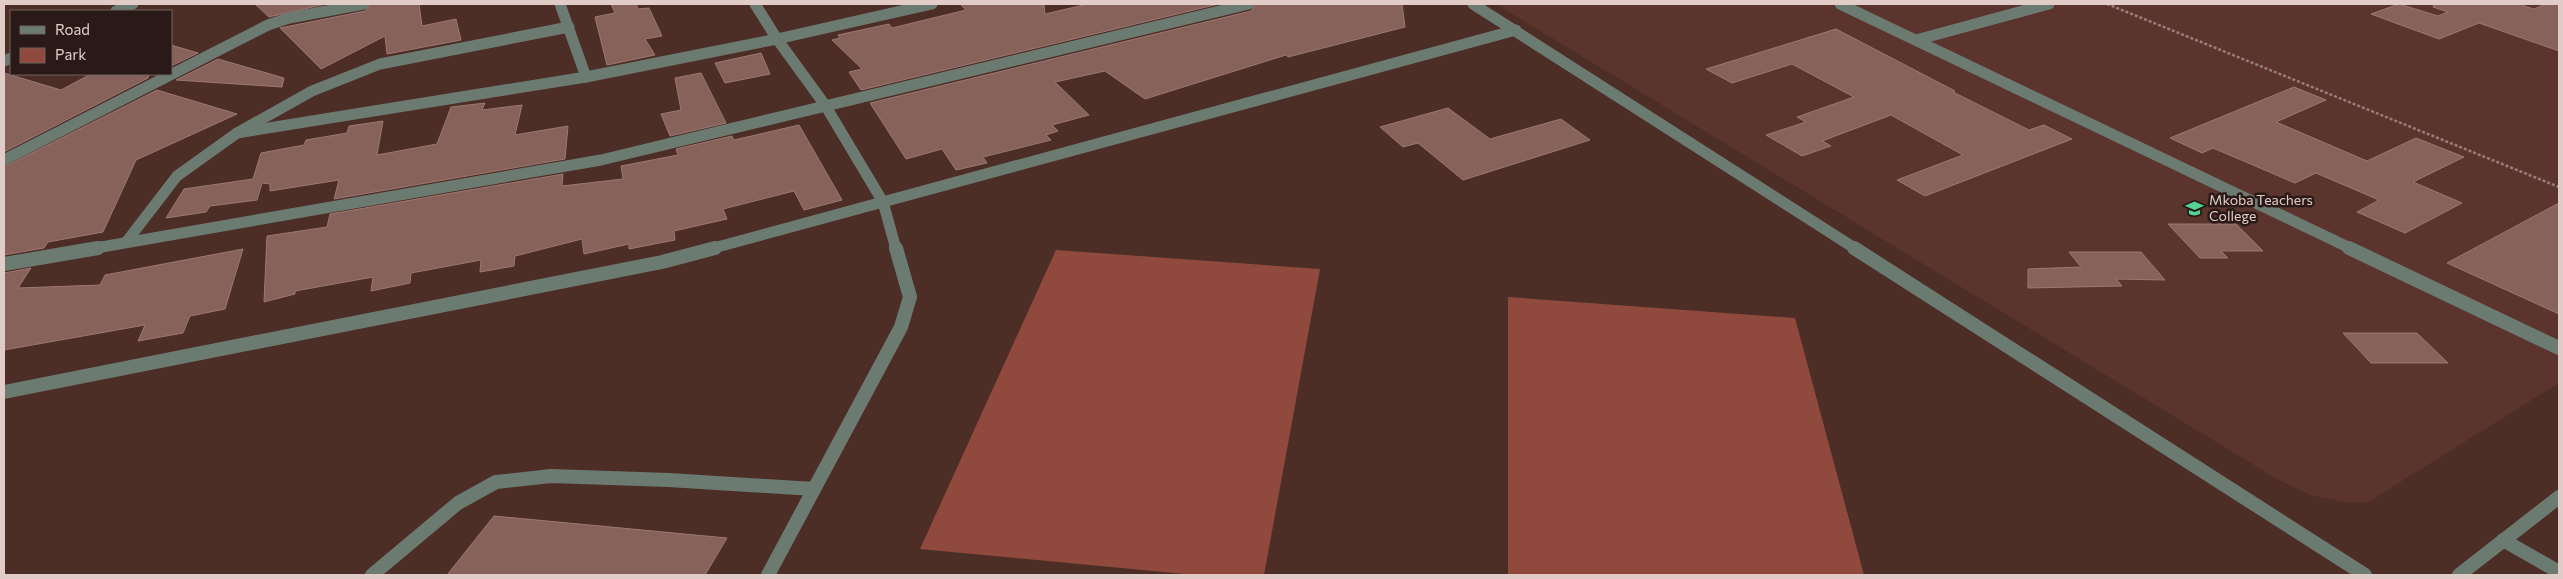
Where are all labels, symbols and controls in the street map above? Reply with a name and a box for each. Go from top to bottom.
legend [10,10,172,75]
text: Road [55,20,90,38]
text: Park [55,45,86,63]
place label: Mkoba Teachers College [2209,191,2313,224]
school or university icon: Mkoba Teachers College [2185,198,2205,218]

